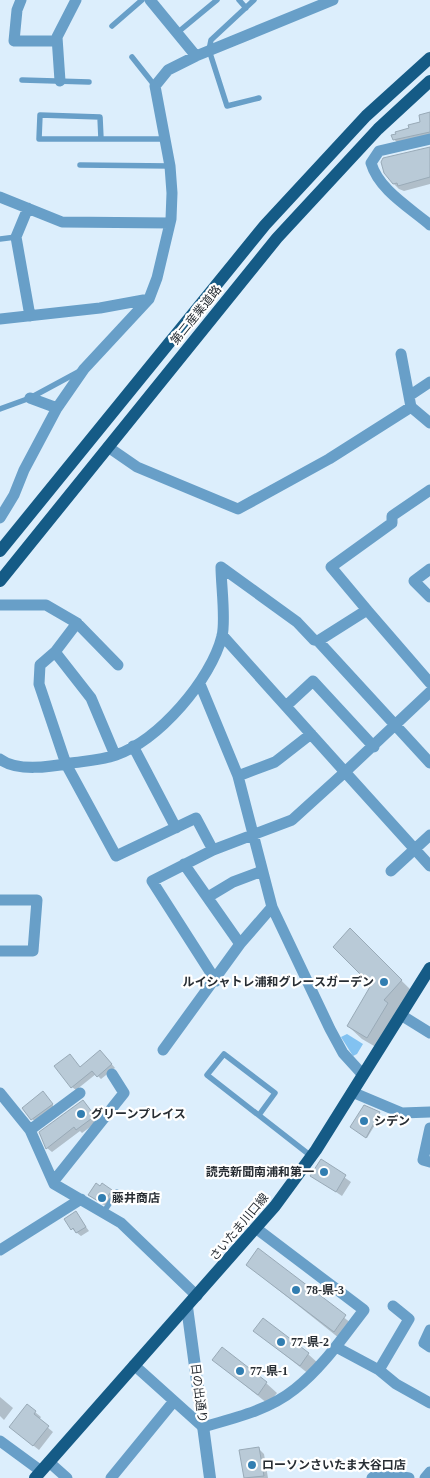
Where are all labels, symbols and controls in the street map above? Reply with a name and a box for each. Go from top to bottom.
street label: 第二産業道路 [168,283,224,347]
place label: ルイシャトレ浦和グレースガーデン [183,975,374,989]
marker: ルイシャトレ浦和グレースガーデン [378,976,390,988]
place label: グリーンプレイス [91,1107,186,1121]
marker: グリーンプレイス [75,1108,87,1120]
place label: シデン [374,1114,410,1128]
marker: シデン [358,1115,370,1127]
place label: 読売新聞南浦和第一 [206,1165,314,1179]
marker: 読売新聞南浦和第一 [318,1166,330,1178]
street label: さいたま川口線 [207,1190,271,1264]
place label: 藤井商店 [112,1191,160,1205]
marker: 藤井商店 [96,1192,108,1204]
place label: 78-県-3 [306,1283,344,1297]
marker: 78-県-3 [290,1284,302,1296]
place label: 77-県-2 [291,1335,329,1349]
marker: 77-県-2 [275,1336,287,1348]
street label: 日の出通り [188,1362,210,1424]
place label: 77-県-1 [250,1364,288,1378]
marker: 77-県-1 [234,1365,246,1377]
place label: ローソンさいたま大谷口店 [262,1458,406,1472]
marker: ローソンさいたま大谷口店 [246,1459,258,1471]

